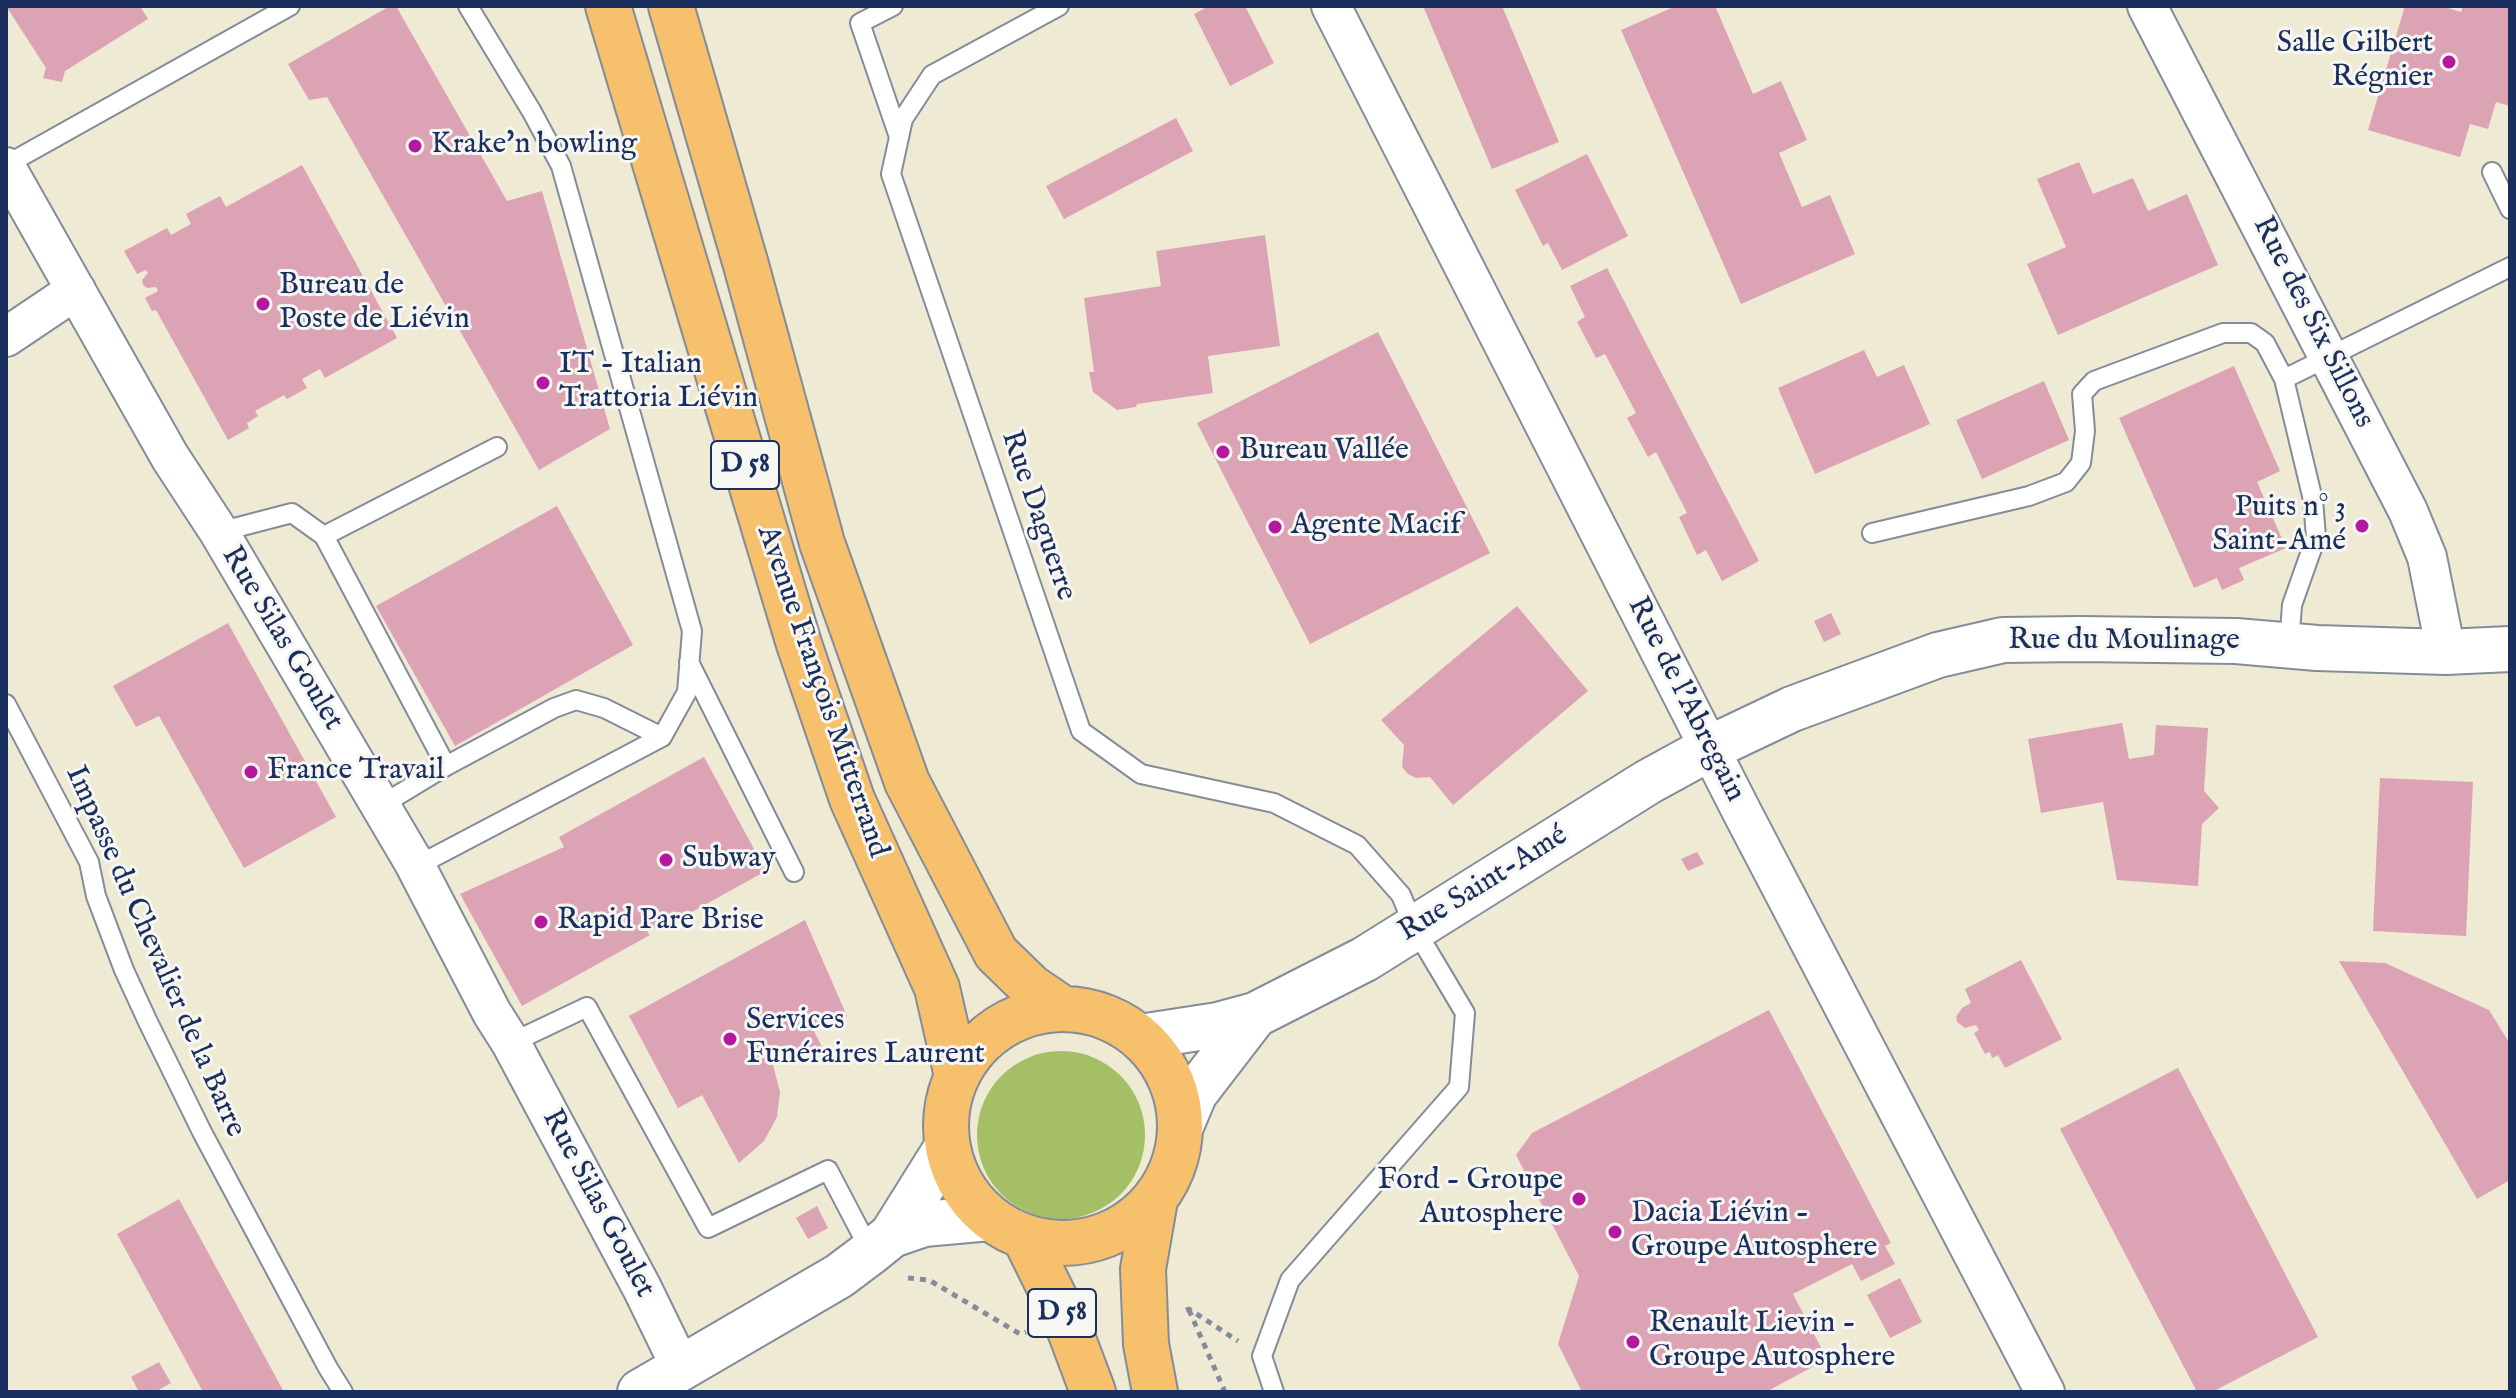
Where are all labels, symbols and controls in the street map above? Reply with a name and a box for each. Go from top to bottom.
place label: Salle Gilbert Régnier [2277,27,2433,98]
marker: Salle Gilbert Régnier [2440,53,2458,71]
place label: Krake'n bowling [431,128,637,164]
marker: Krake'n bowling [406,137,424,155]
street label: Rue des Six Sillons [2243,211,2381,435]
place label: Bureau de Poste de Liévin [279,269,470,340]
marker: Bureau de Poste de Liévin [254,295,272,313]
place label: IT - Italian Trattoria Liévin [559,348,758,418]
marker: IT - Italian Trattoria Liévin [534,374,552,392]
street label: Rue Daguerre [991,426,1083,606]
place label: Bureau Vallée [1239,434,1409,470]
road number: D 58 [711,441,779,489]
marker: Bureau Vallée [1214,443,1232,461]
place label: Puits n° 3 Saint-Amé [2212,491,2346,562]
place label: Agente Macif [1291,509,1461,545]
marker: Puits n° 3 Saint-Amé [2353,517,2371,535]
marker: Agente Macif [1266,518,1284,536]
street label: Avenue François Mitterrand [747,521,895,863]
street label: Rue Silas Goulet [212,541,350,737]
street label: Rue de l'Abregain [1618,592,1752,808]
street label: Rue du Moulinage [2008,624,2240,660]
place label: France Travail [267,754,444,790]
street label: Impasse du Chevalier de la Barre [56,761,252,1143]
marker: France Travail [242,763,260,781]
street label: Rue Saint-Amé [1393,819,1575,951]
place label: Subway [682,842,776,878]
marker: Subway [657,851,675,869]
place label: Rapid Pare Brise [557,904,764,940]
marker: Rapid Pare Brise [532,913,550,931]
place label: Services Funéraires Laurent [746,1004,985,1074]
marker: Services Funéraires Laurent [721,1030,739,1048]
street label: Rue Silas Goulet [532,1104,662,1304]
place label: Ford - Groupe Autosphere [1378,1164,1563,1234]
marker: Ford - Groupe Autosphere [1570,1190,1588,1208]
place label: Dacia Liévin - Groupe Autosphere [1631,1197,1877,1268]
marker: Dacia Liévin - Groupe Autosphere [1606,1223,1624,1241]
road number: D 58 [1028,1289,1096,1337]
place label: Renault Lievin - Groupe Autosphere [1649,1307,1895,1378]
marker: Renault Lievin - Groupe Autosphere [1624,1333,1642,1351]

